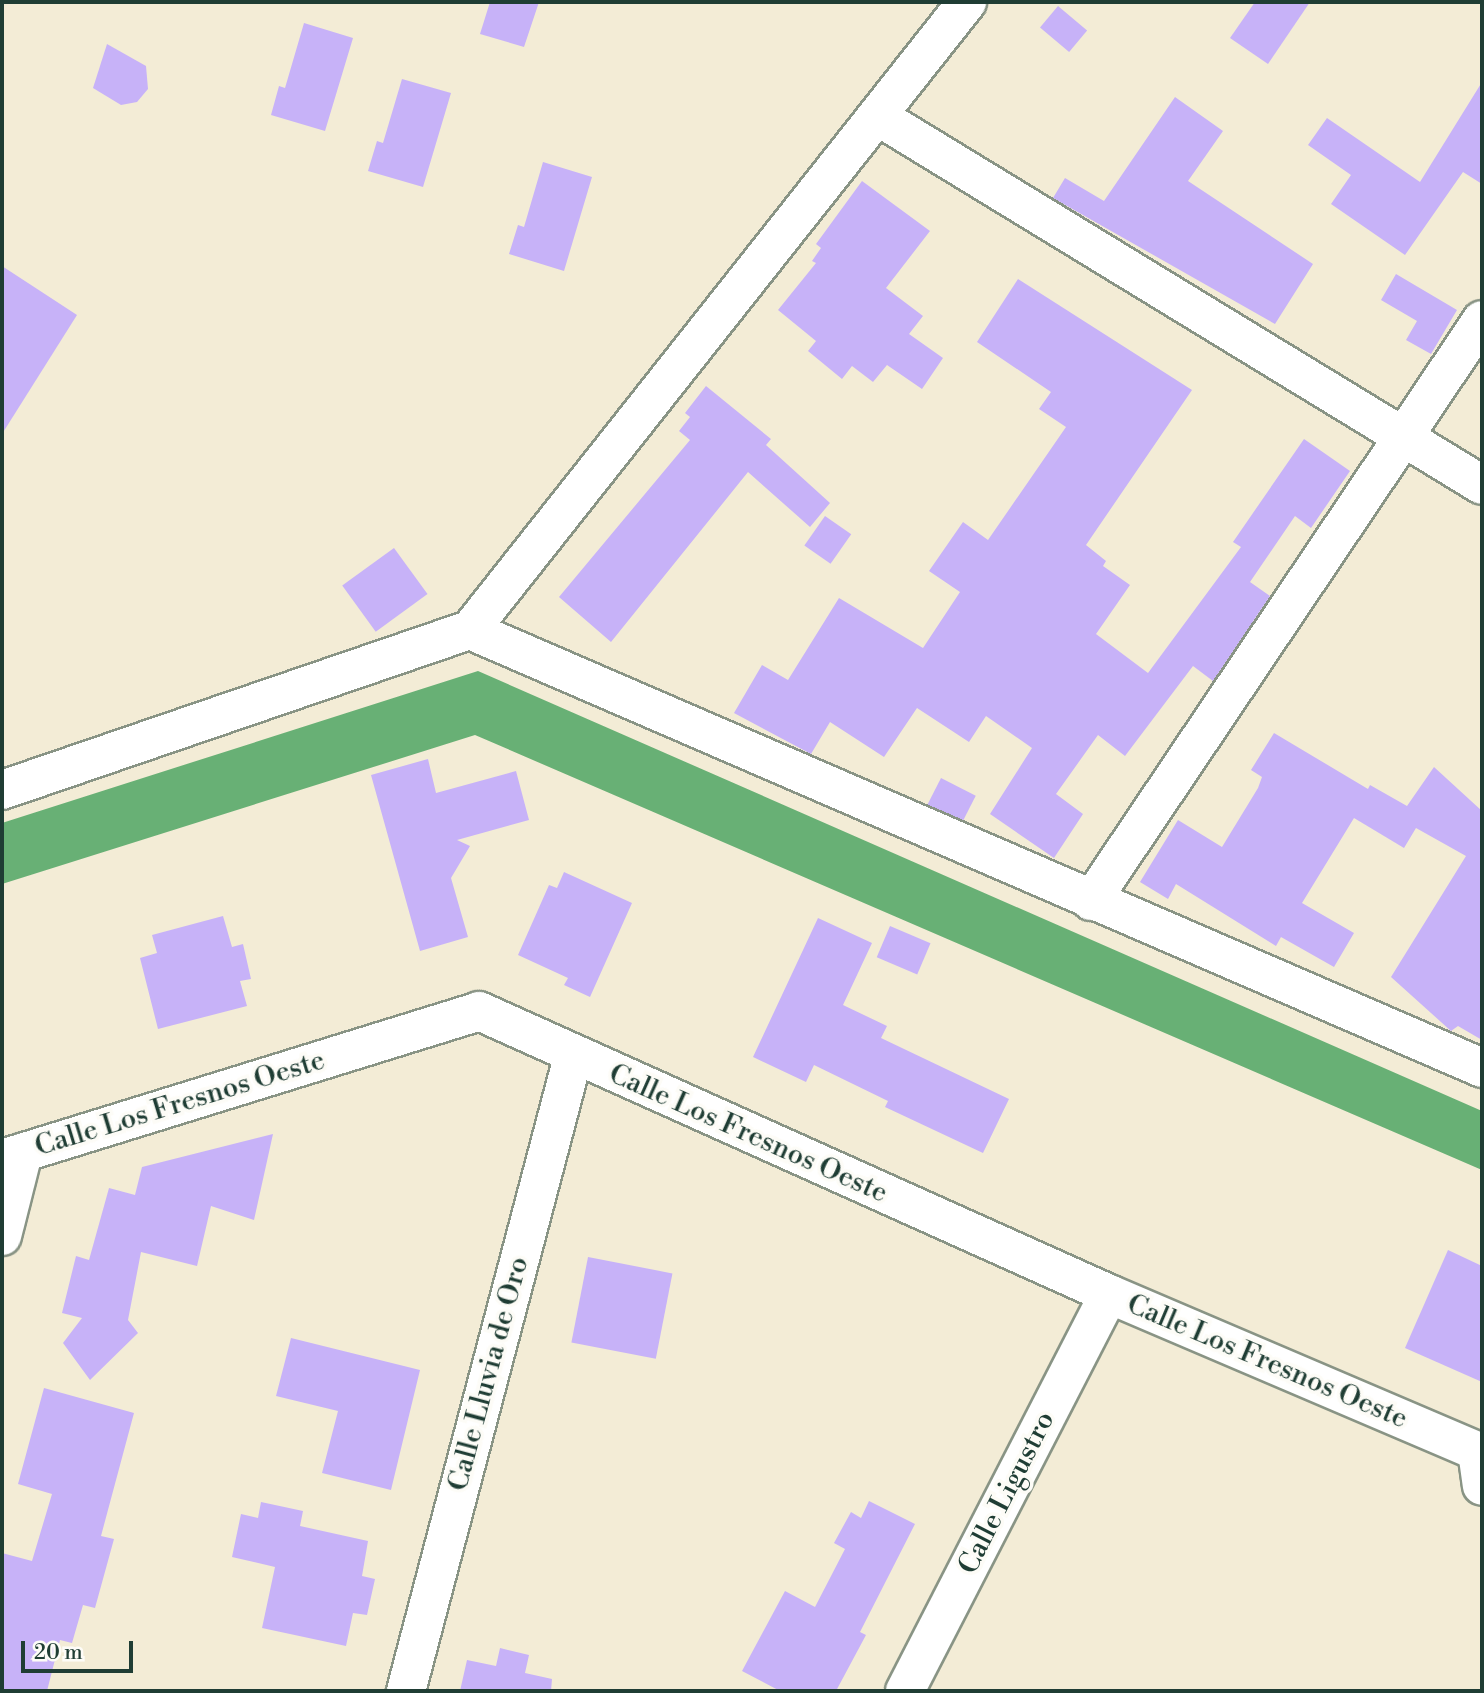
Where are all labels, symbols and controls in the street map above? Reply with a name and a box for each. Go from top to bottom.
street label: Calle Los Fresnos Oeste [31,1044,329,1164]
street label: Calle Los Fresnos Oeste [604,1057,892,1211]
street label: Calle Lluvia de Oro [442,1253,536,1495]
street label: Calle Los Fresnos Oeste [1122,1288,1412,1436]
street label: Calle Ligustro [952,1406,1062,1580]
scale bar [24,1626,136,1670]
text: 20 m [34,1640,83,1666]

